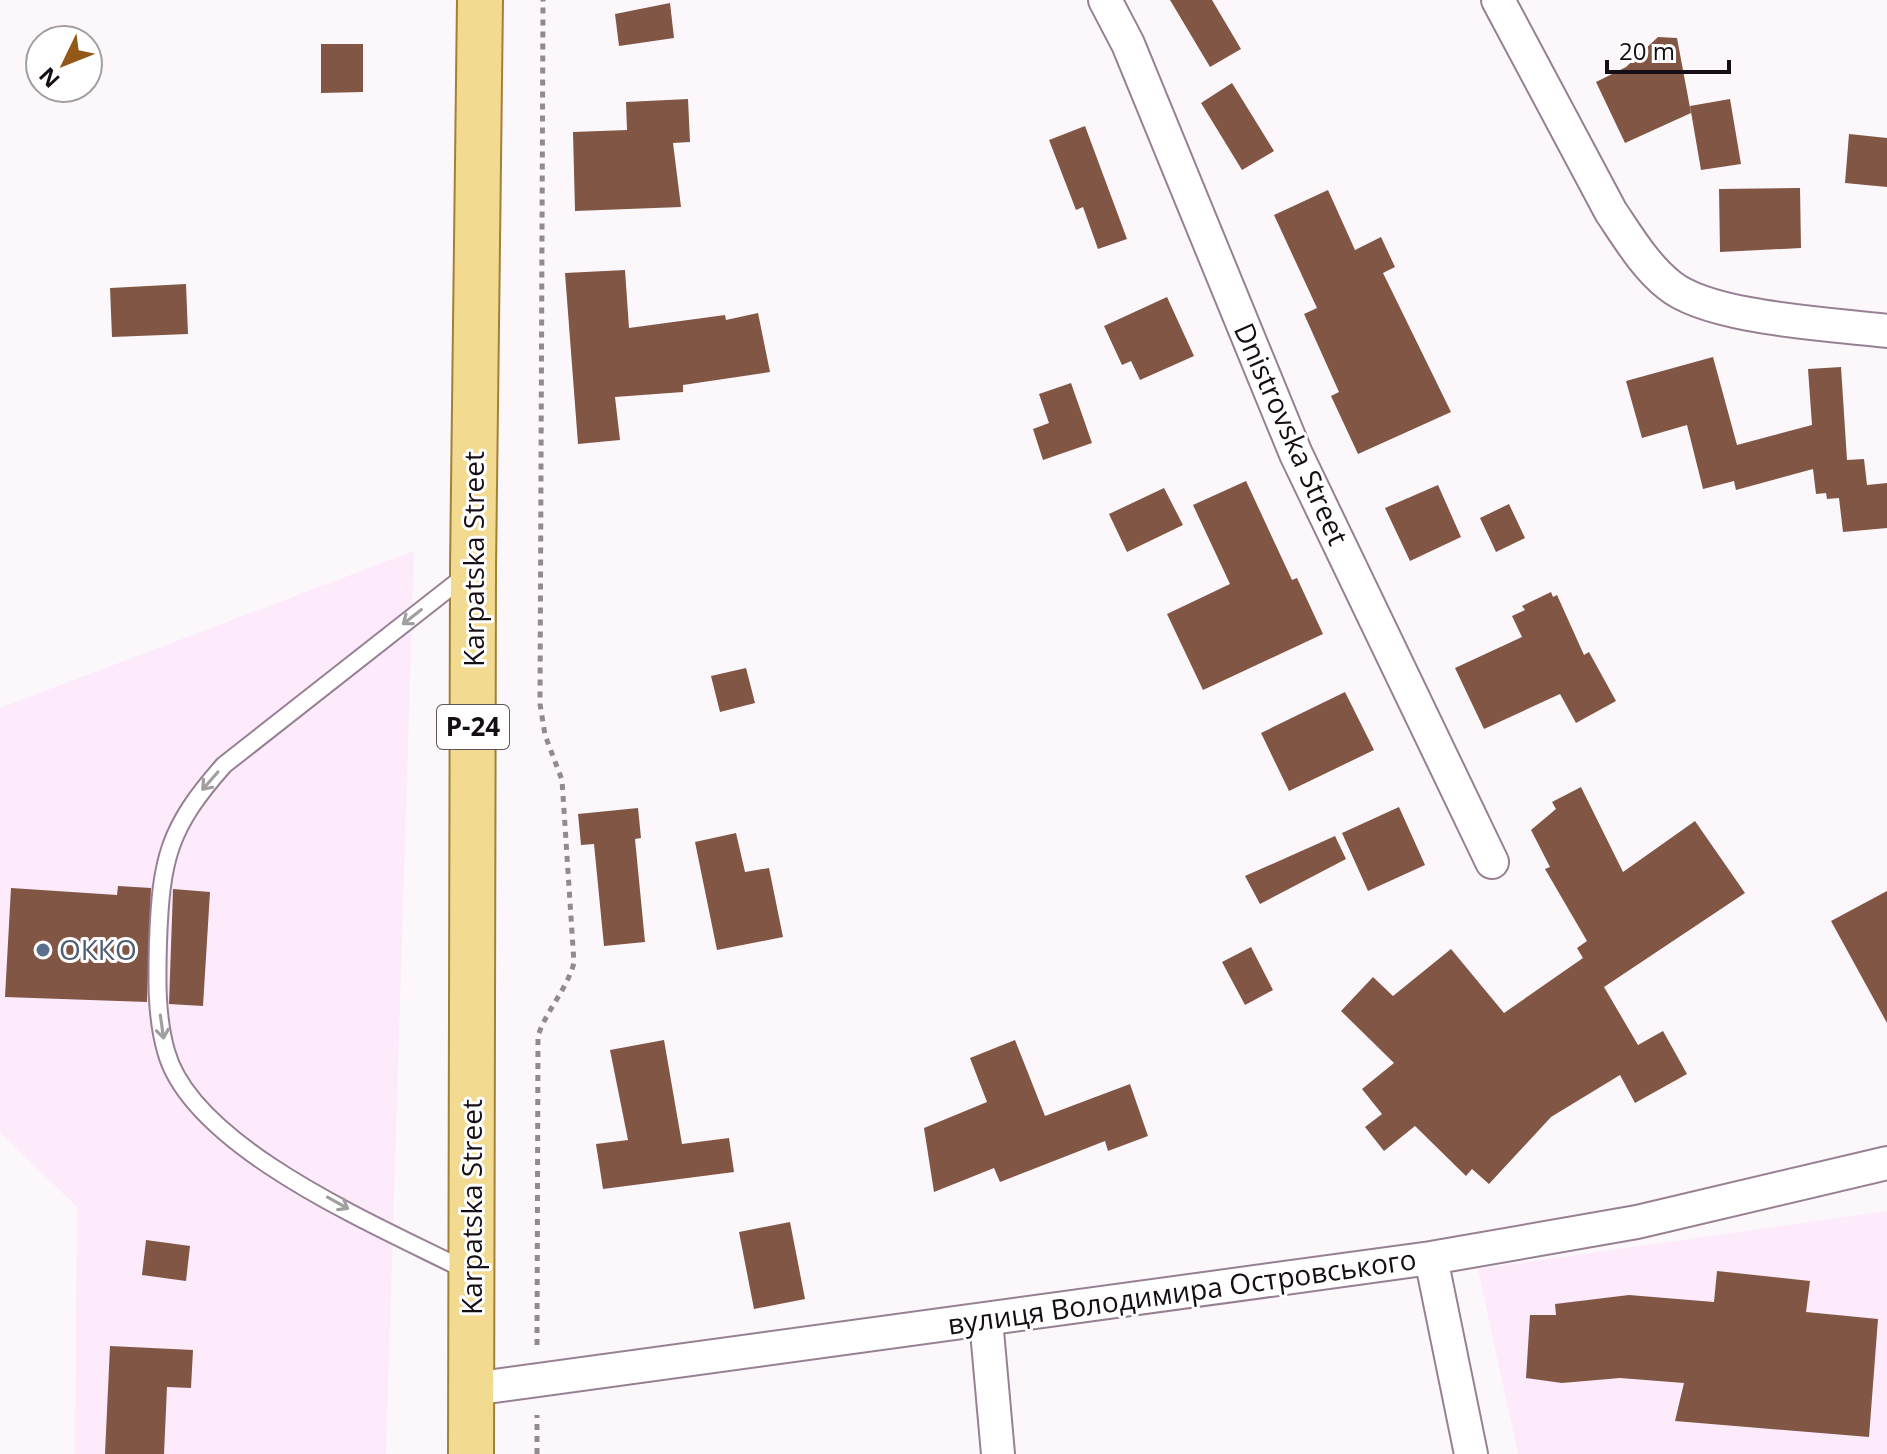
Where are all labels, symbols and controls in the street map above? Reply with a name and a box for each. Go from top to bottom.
north arrow [24,24,104,104]
scale bar [1607,24,1729,74]
text: 20 m [1619,34,1675,67]
text: N [32,62,66,95]
street label: Dnistrovska Street [1226,317,1358,551]
street label: Karpatska Street [454,451,492,667]
one-way arrow [402,609,423,626]
road number: Р-24 [437,705,509,749]
one-way arrow [201,770,219,790]
place label: ОККО [59,930,137,968]
marker: ОККО [34,941,52,959]
one-way arrow [155,1014,170,1039]
street label: Karpatska Street [452,1099,490,1315]
one-way arrow [325,1196,349,1211]
street label: вулиця Володимира Островського [945,1239,1419,1343]

